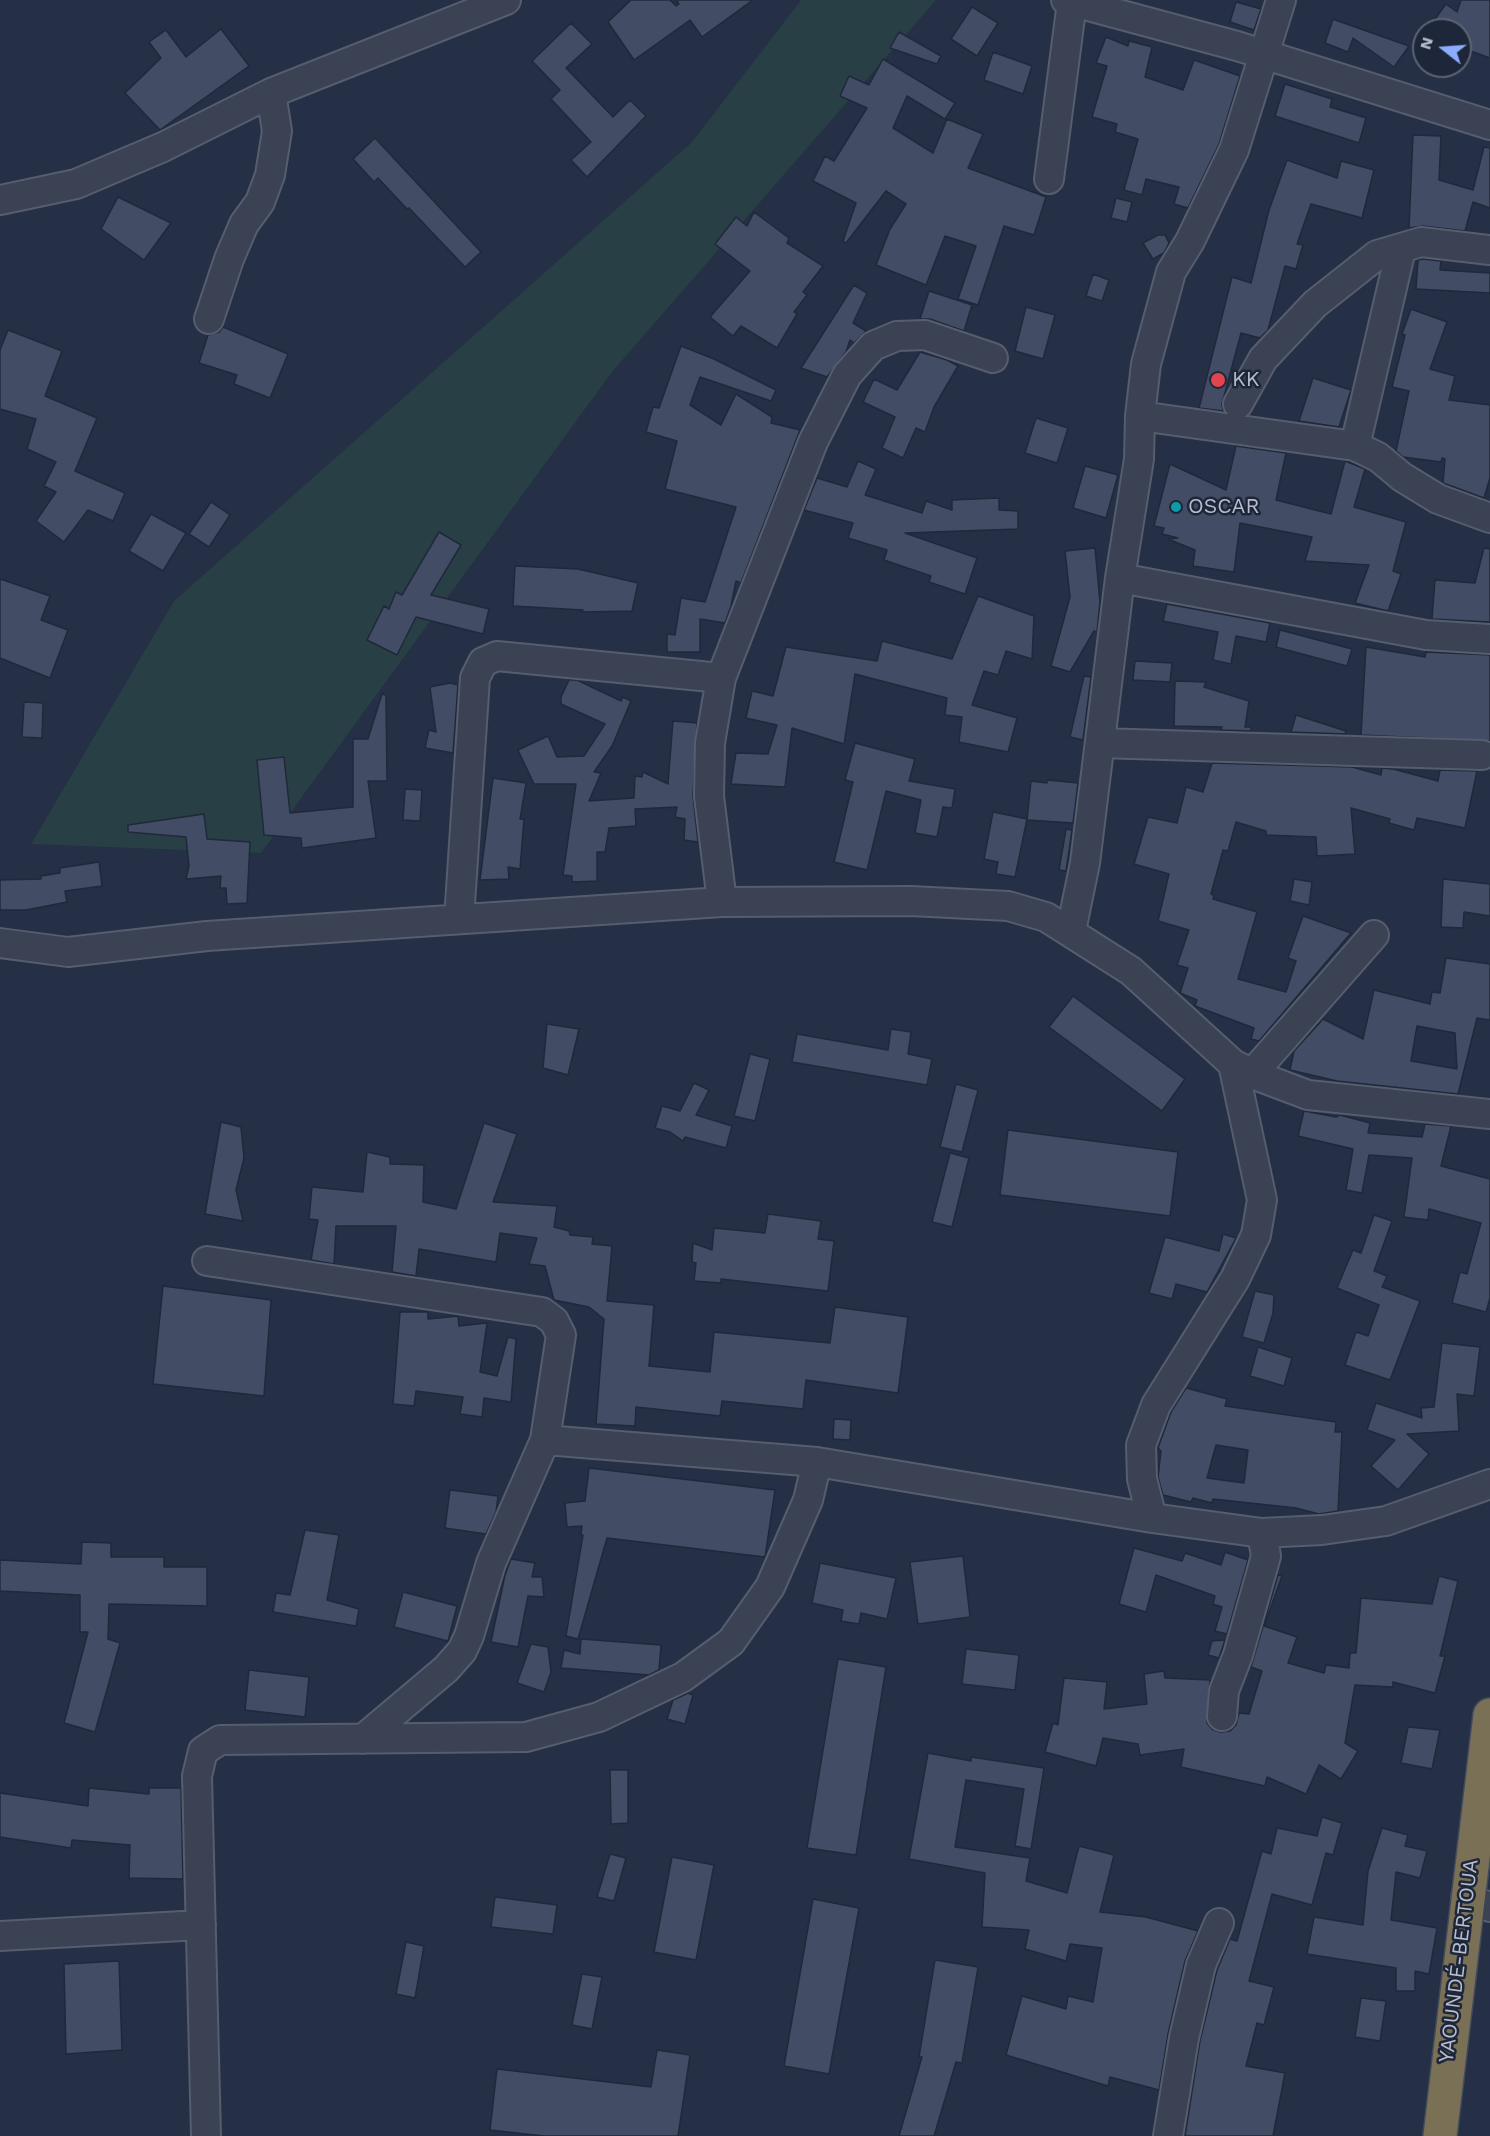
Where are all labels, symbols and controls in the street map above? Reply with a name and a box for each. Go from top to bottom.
north arrow [1412,18,1472,78]
text: N [1415,35,1437,52]
place label: KK [1232,367,1260,393]
marker: KK [1209,371,1227,389]
place label: OSCAR [1188,494,1259,520]
marker: OSCAR [1169,500,1183,514]
street label: YAOUNDÉ-BERTOUA [1434,1858,1484,2064]

